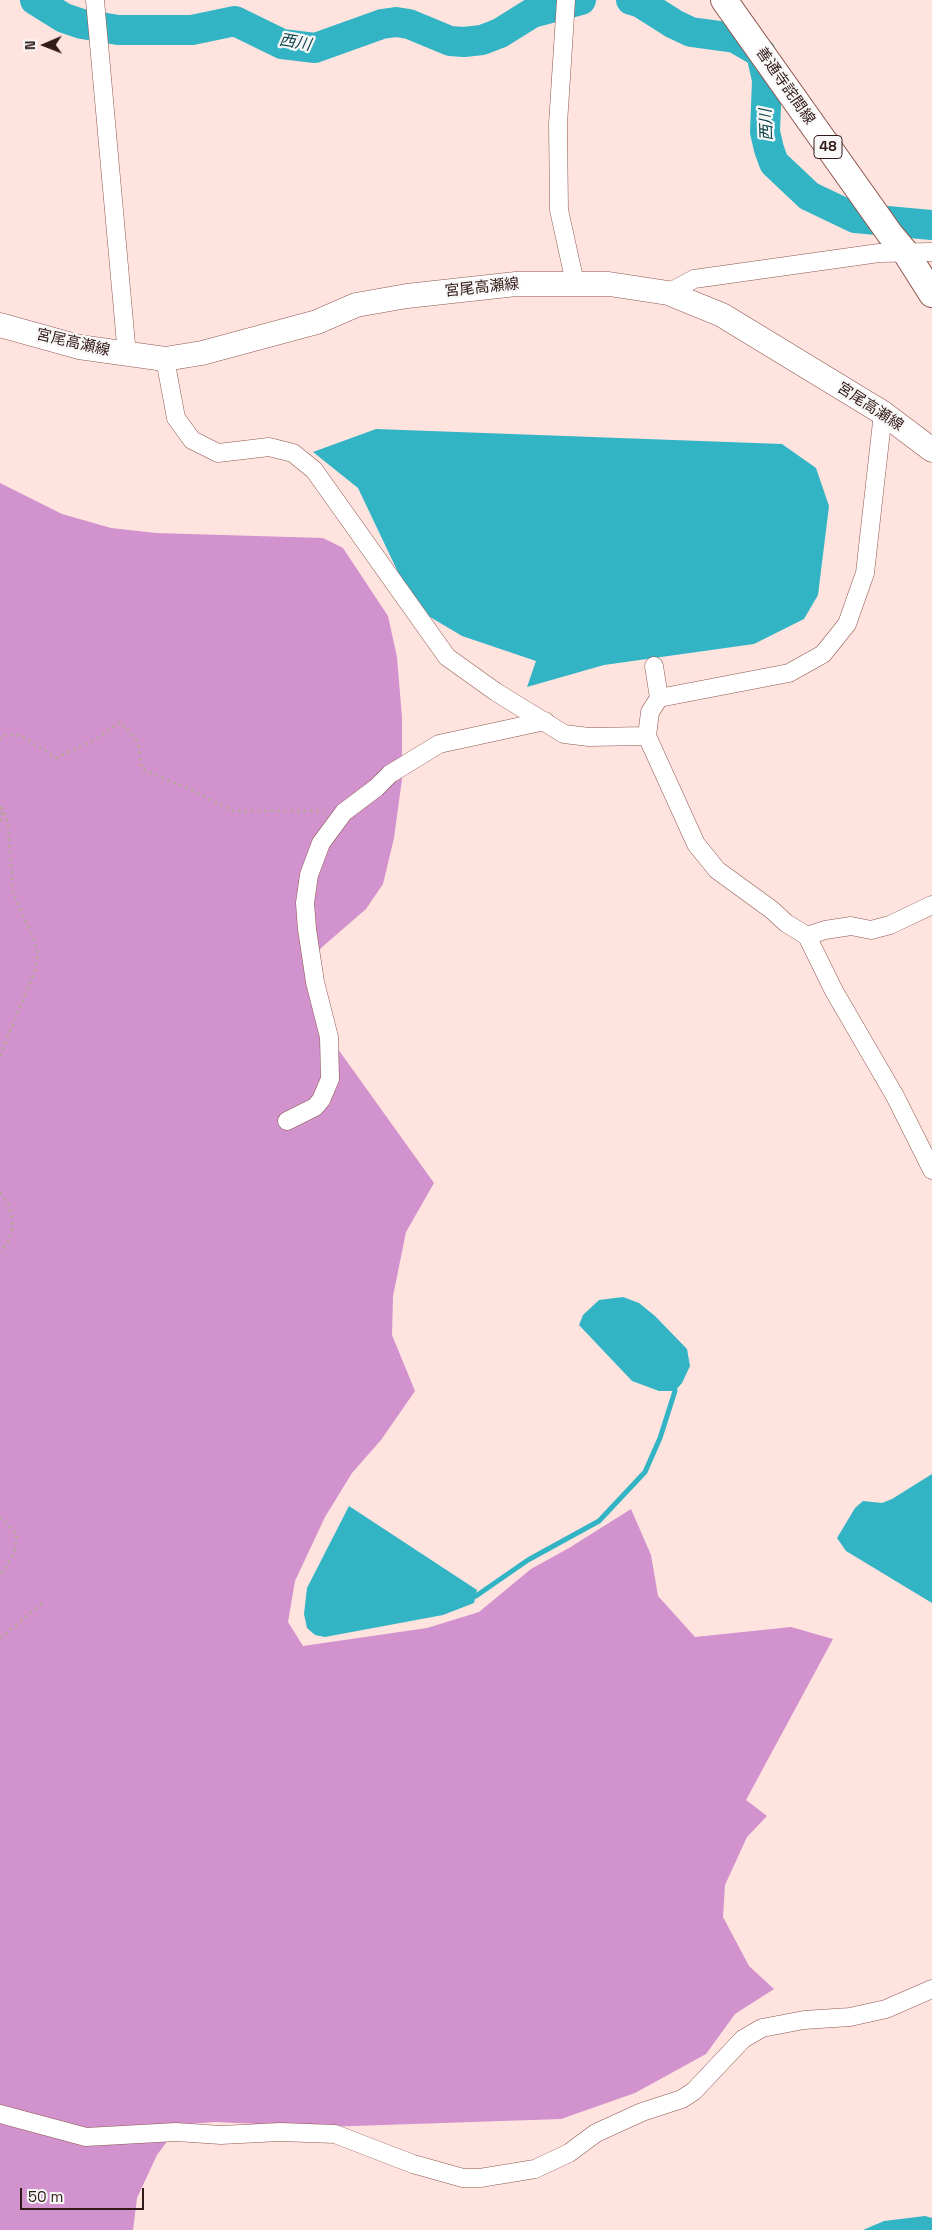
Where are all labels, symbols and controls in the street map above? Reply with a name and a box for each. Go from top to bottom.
north arrow [20,20,70,70]
water label: 西川 [278,31,312,55]
text: N [21,40,39,50]
street label: 善通寺詫間線 [752,44,818,128]
water label: 西川 [757,109,777,141]
road number: 48 [814,136,842,158]
street label: 宮尾高瀬線 [444,275,520,301]
street label: 宮尾高瀬線 [34,326,112,360]
street label: 宮尾高瀬線 [834,379,906,435]
scale bar [22,2178,146,2210]
text: 50 m [28,2187,63,2206]

